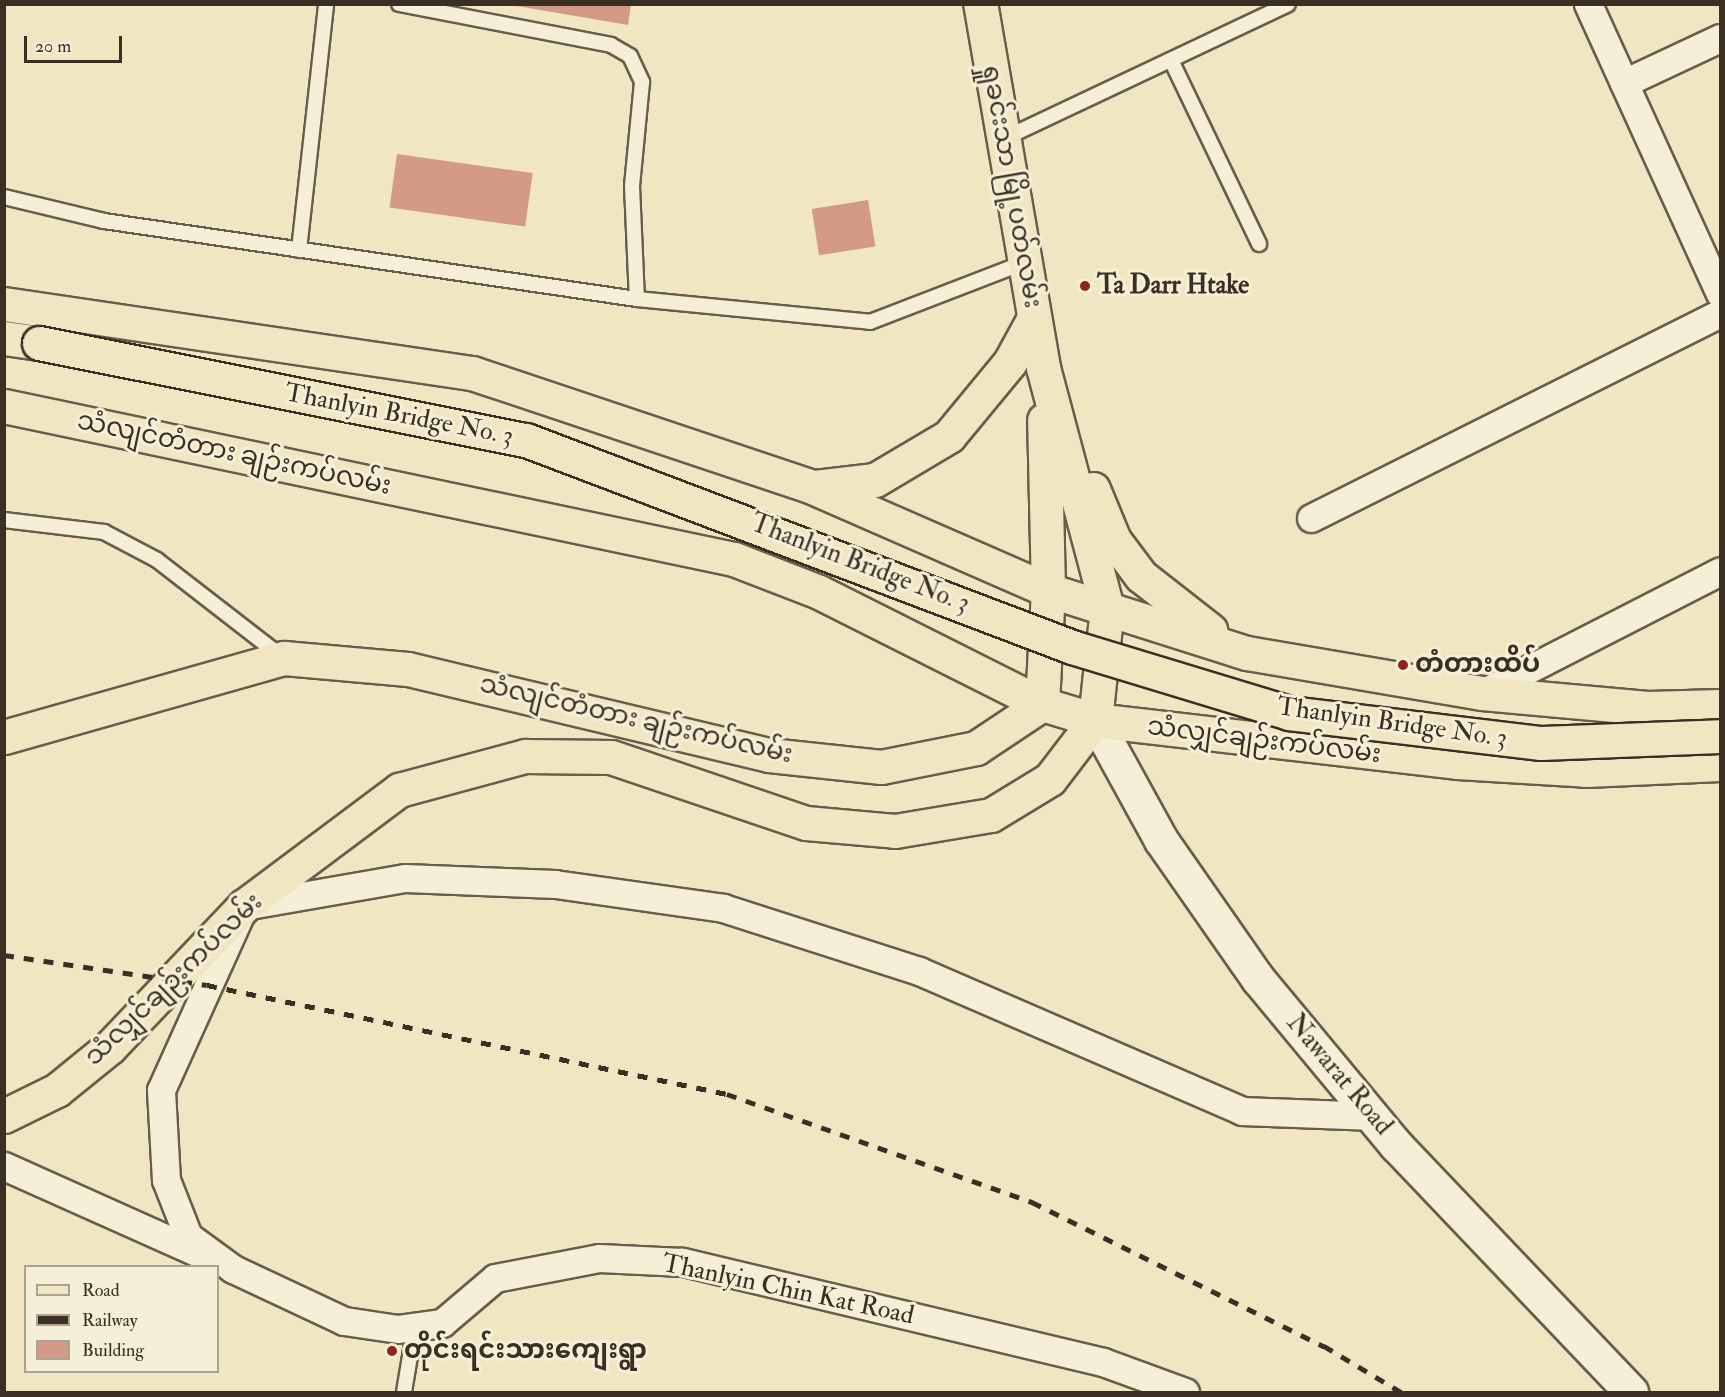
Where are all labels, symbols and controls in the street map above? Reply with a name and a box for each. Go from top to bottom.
scale bar [27,24,124,62]
text: 20 m [35,35,71,58]
street label: ရှုခင်းသာ မြို့ပတ်လမ်း [974,61,1048,311]
place label: Ta Darr Htake [1097,270,1249,302]
marker: Ta Darr Htake [1078,279,1092,293]
street label: Thanlyin Bridge No. 3 [282,378,516,452]
street label: သံလျင်တံတား ချဉ်းကပ်လမ်း [74,405,394,503]
street label: Thanlyin Bridge No. 3 [746,508,974,620]
place label: တံတားထိပ် [1415,649,1540,681]
marker: တံတားထိပ် [1396,658,1410,672]
street label: သံလျင်တံတား ချဉ်းကပ်လမ်း [477,669,795,771]
street label: Thanlyin Bridge No. 3 [1275,691,1509,755]
street label: သံလျှင်ချဉ်းကပ်လမ်း [1145,711,1383,771]
street label: သံလျှင်ချဉ်းကပ်လမ်း [79,887,269,1073]
street label: Nawarat Road [1279,1008,1399,1142]
street label: Thanlyin Chin Kat Road [659,1248,917,1332]
legend [24,1265,219,1373]
text: Road [82,1279,120,1302]
text: Railway [82,1309,138,1332]
place label: တိုင်းရင်းသားကျေးရွာ [404,1335,647,1367]
text: Building [82,1339,144,1362]
marker: တိုင်းရင်းသားကျေးရွာ [385,1344,399,1358]

